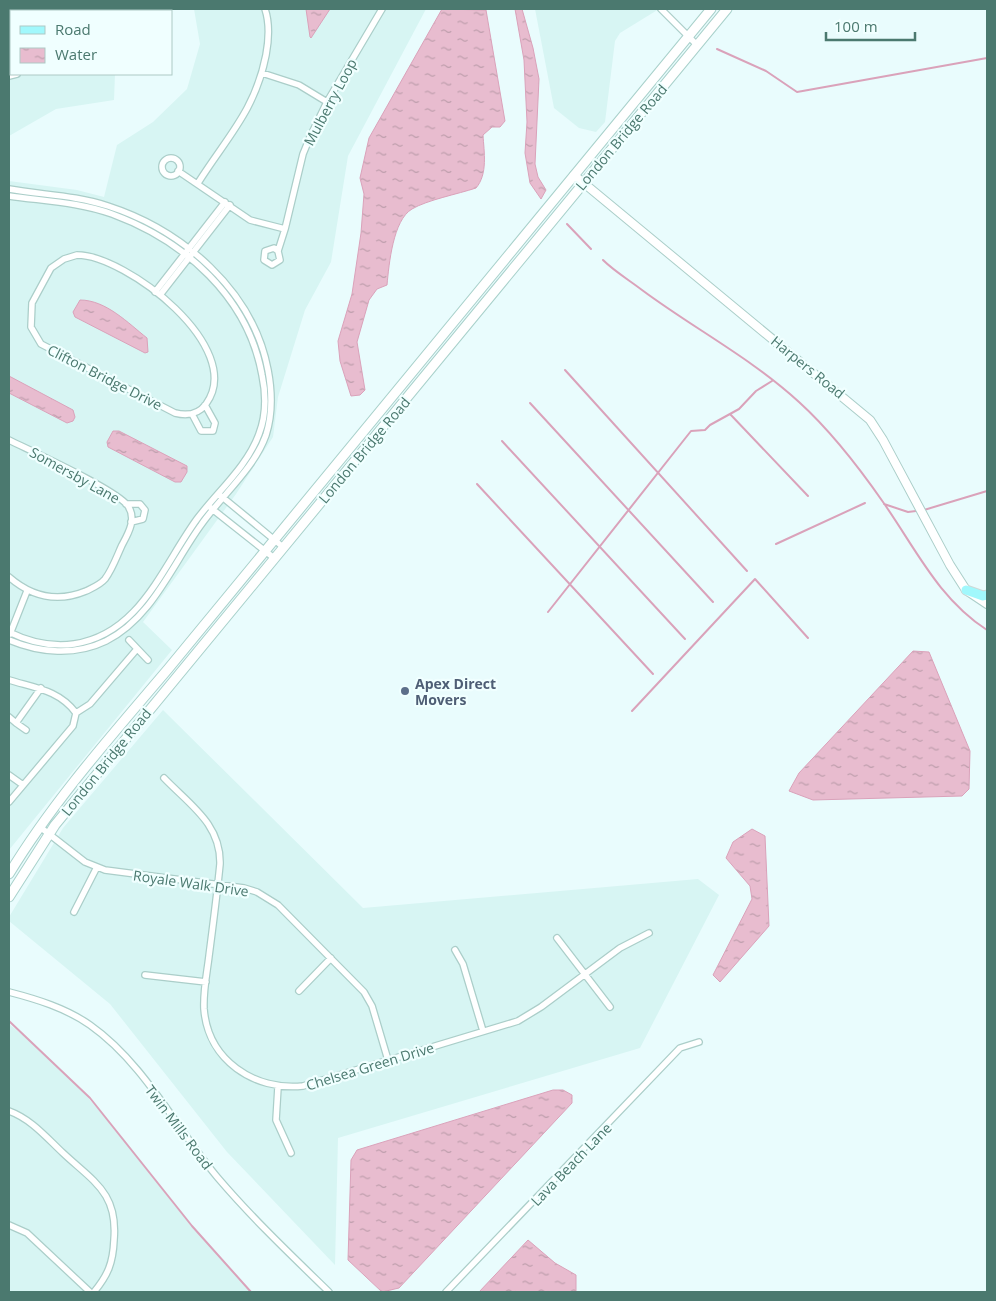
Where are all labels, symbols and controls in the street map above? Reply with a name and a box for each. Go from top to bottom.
legend [10,10,172,75]
scale bar [826,10,915,42]
text: 100 m [834,16,878,36]
text: Road [55,19,91,39]
text: Water [55,44,97,64]
street label: Mulberry Loop [299,55,361,149]
street label: London Bridge Road [571,80,671,194]
street label: Harpers Road [767,331,849,403]
street label: Clifton Bridge Drive [44,340,166,414]
street label: London Bridge Road [314,393,414,507]
street label: Somersby Lane [27,442,123,508]
place label: Apex Direct Movers [415,674,496,709]
marker: Apex Direct Movers [399,685,411,697]
street label: London Bridge Road [57,704,155,820]
street label: Royale Walk Drive [132,865,250,901]
street label: Chelsea Green Drive [304,1037,436,1095]
street label: Twin Mills Road [141,1081,217,1173]
street label: Lava Beach Lane [526,1118,616,1210]

